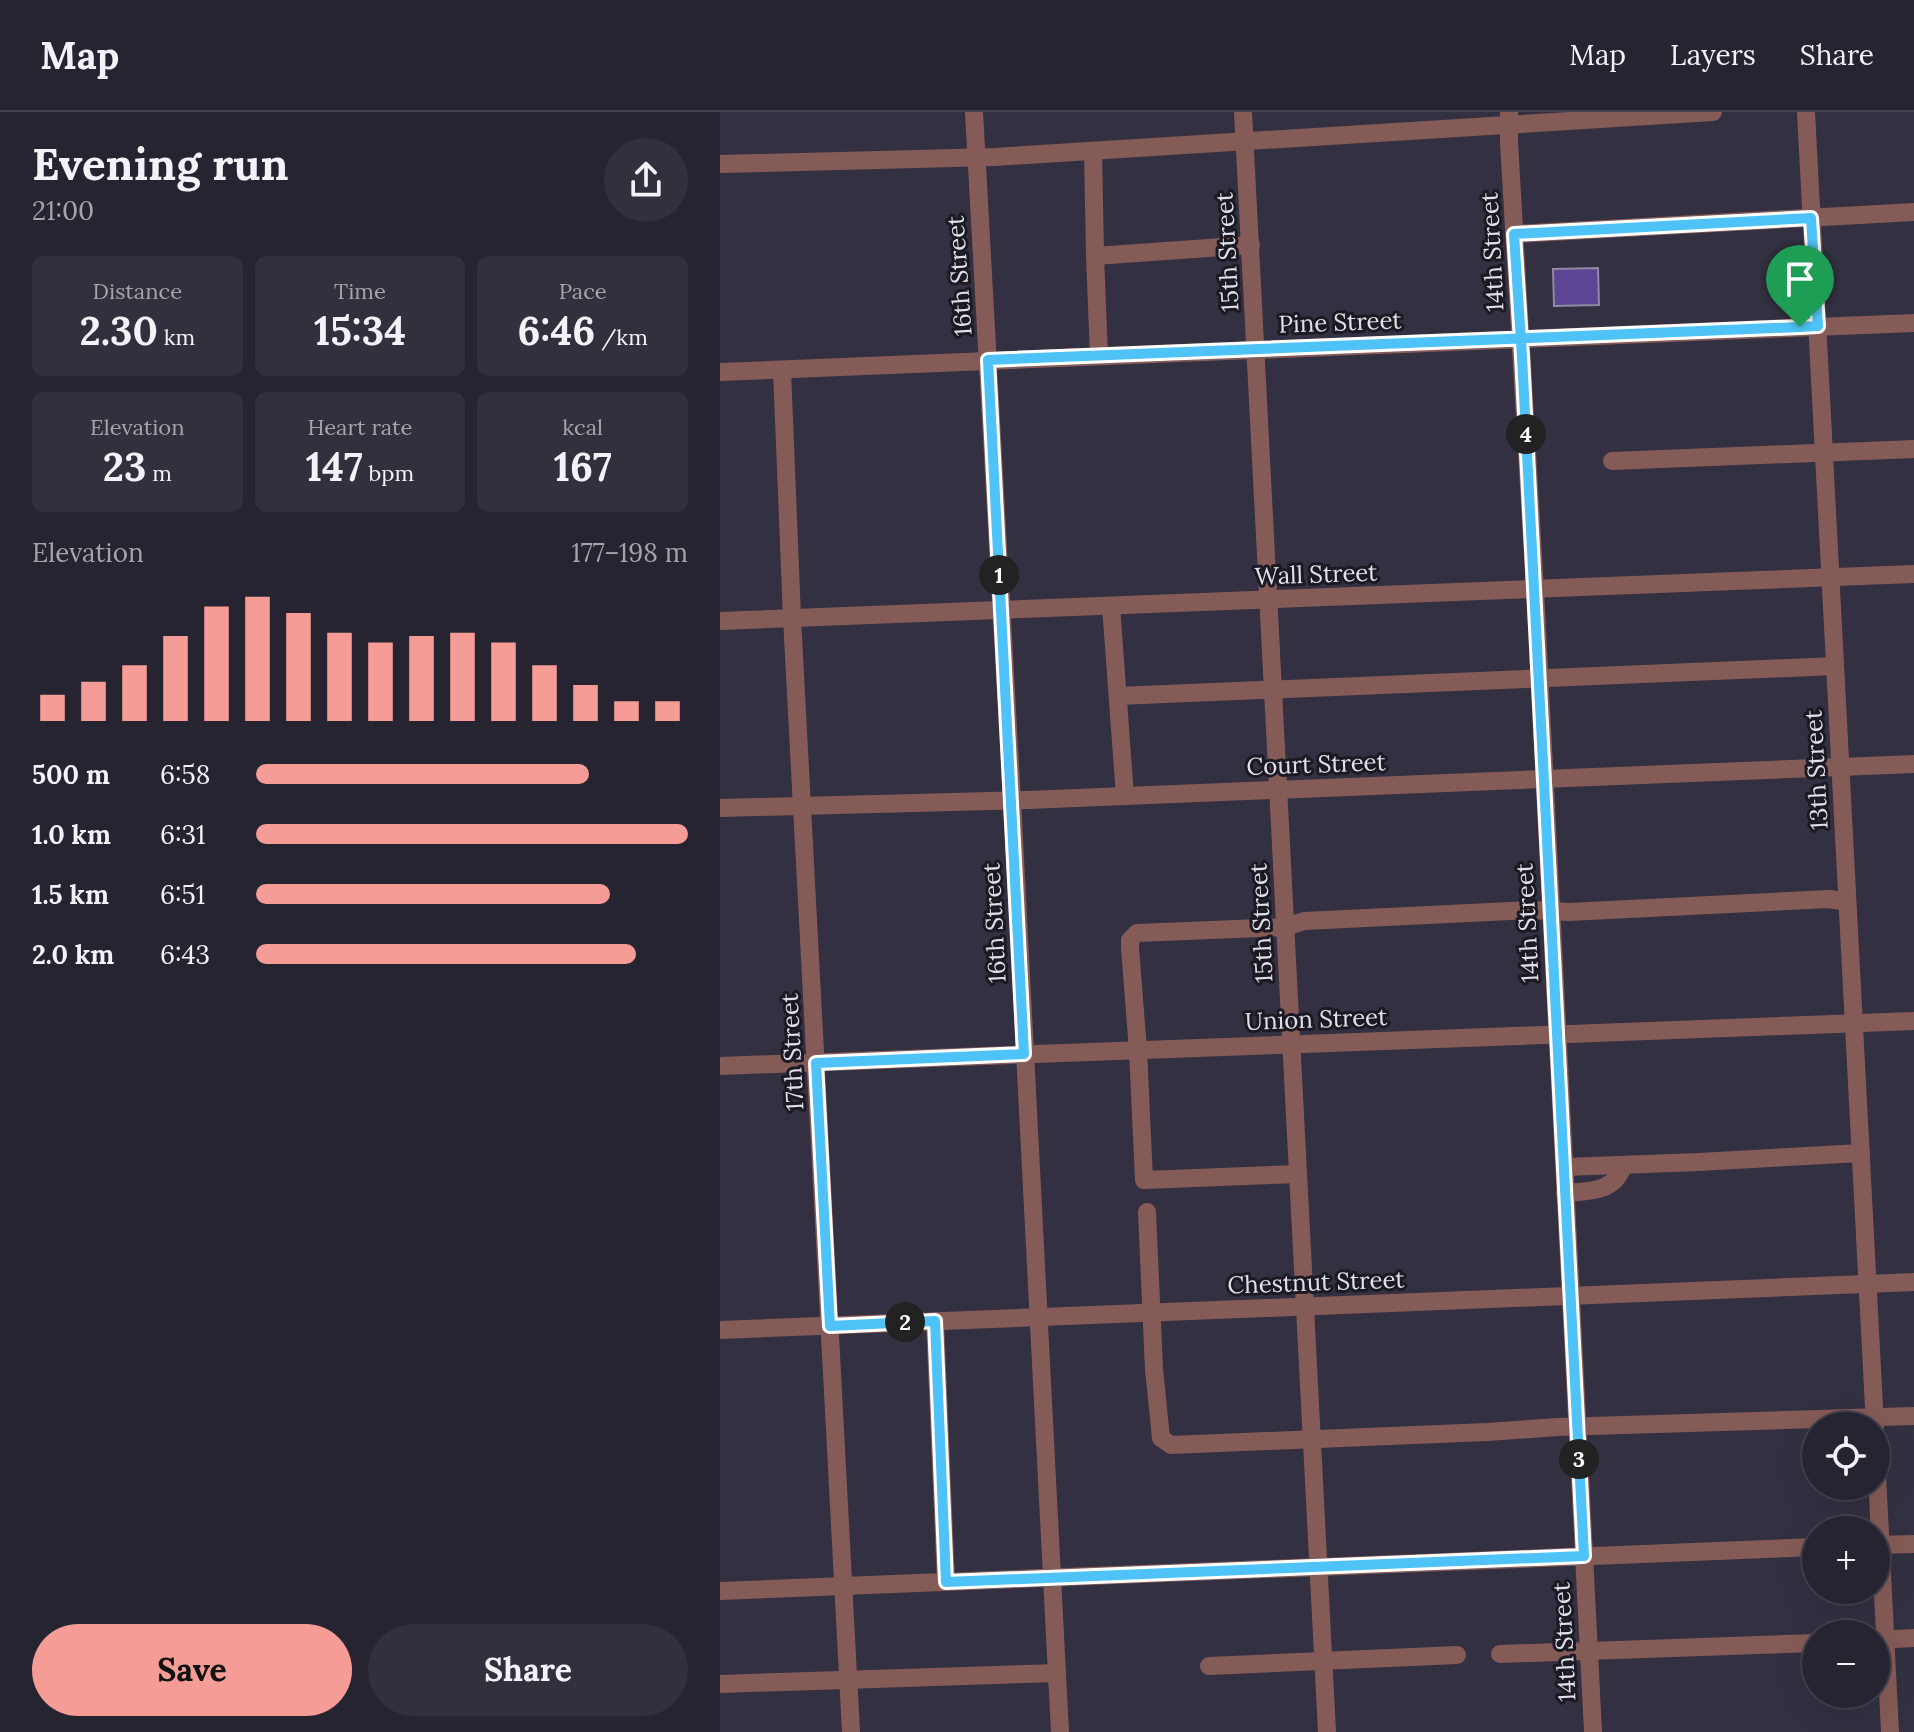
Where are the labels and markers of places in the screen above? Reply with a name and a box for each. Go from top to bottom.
pin [1766,245,1834,327]
pin: 4 [1506,414,1546,454]
pin: 1 [979,555,1019,595]
pin: 2 [885,1302,925,1342]
pin: 3 [1559,1439,1599,1479]

